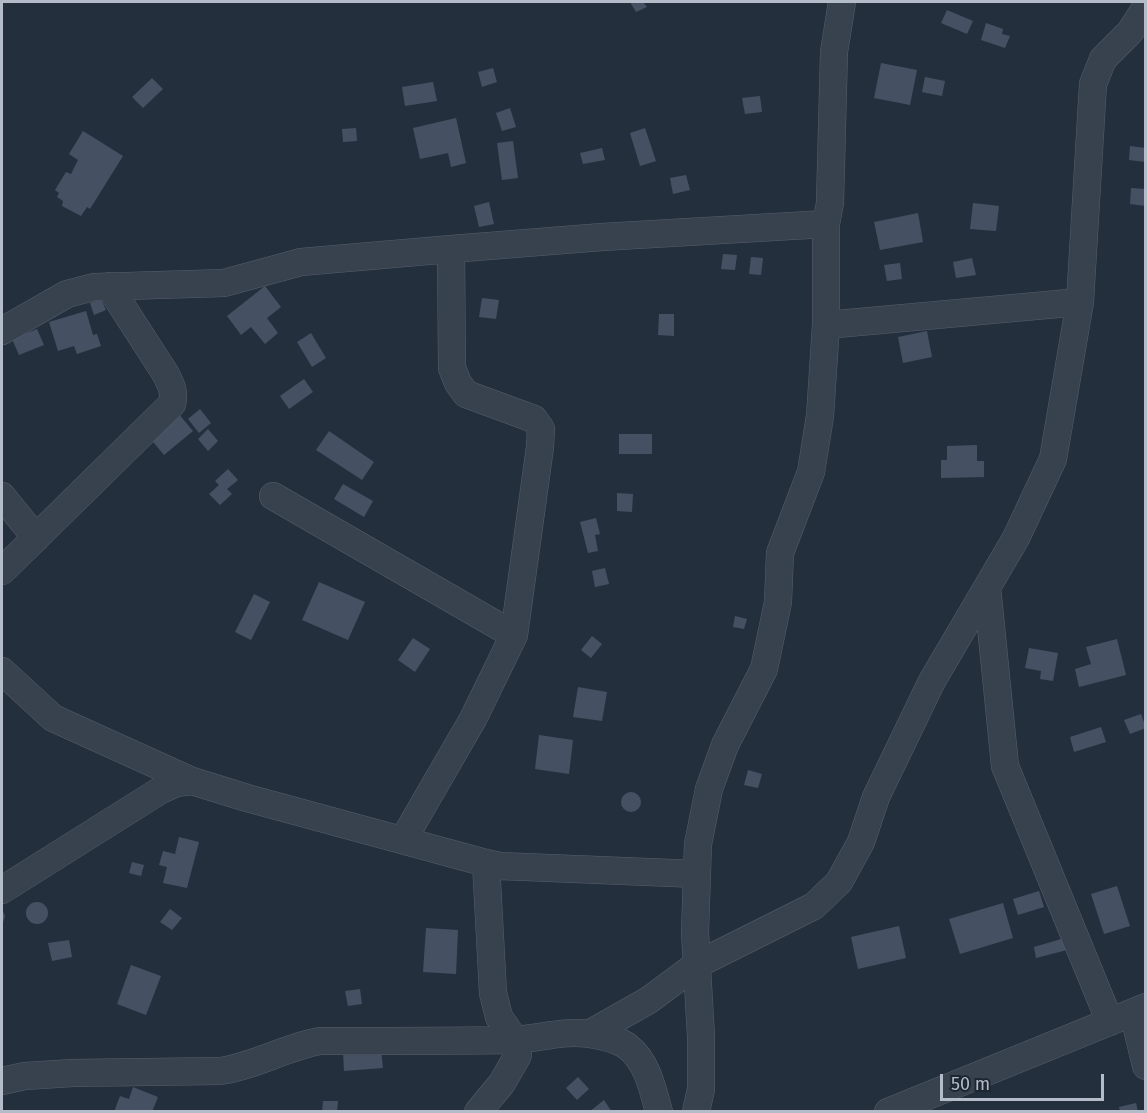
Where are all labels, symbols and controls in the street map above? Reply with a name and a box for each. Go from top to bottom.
scale bar [943,1062,1106,1100]
text: 50 m [951,1073,990,1095]

